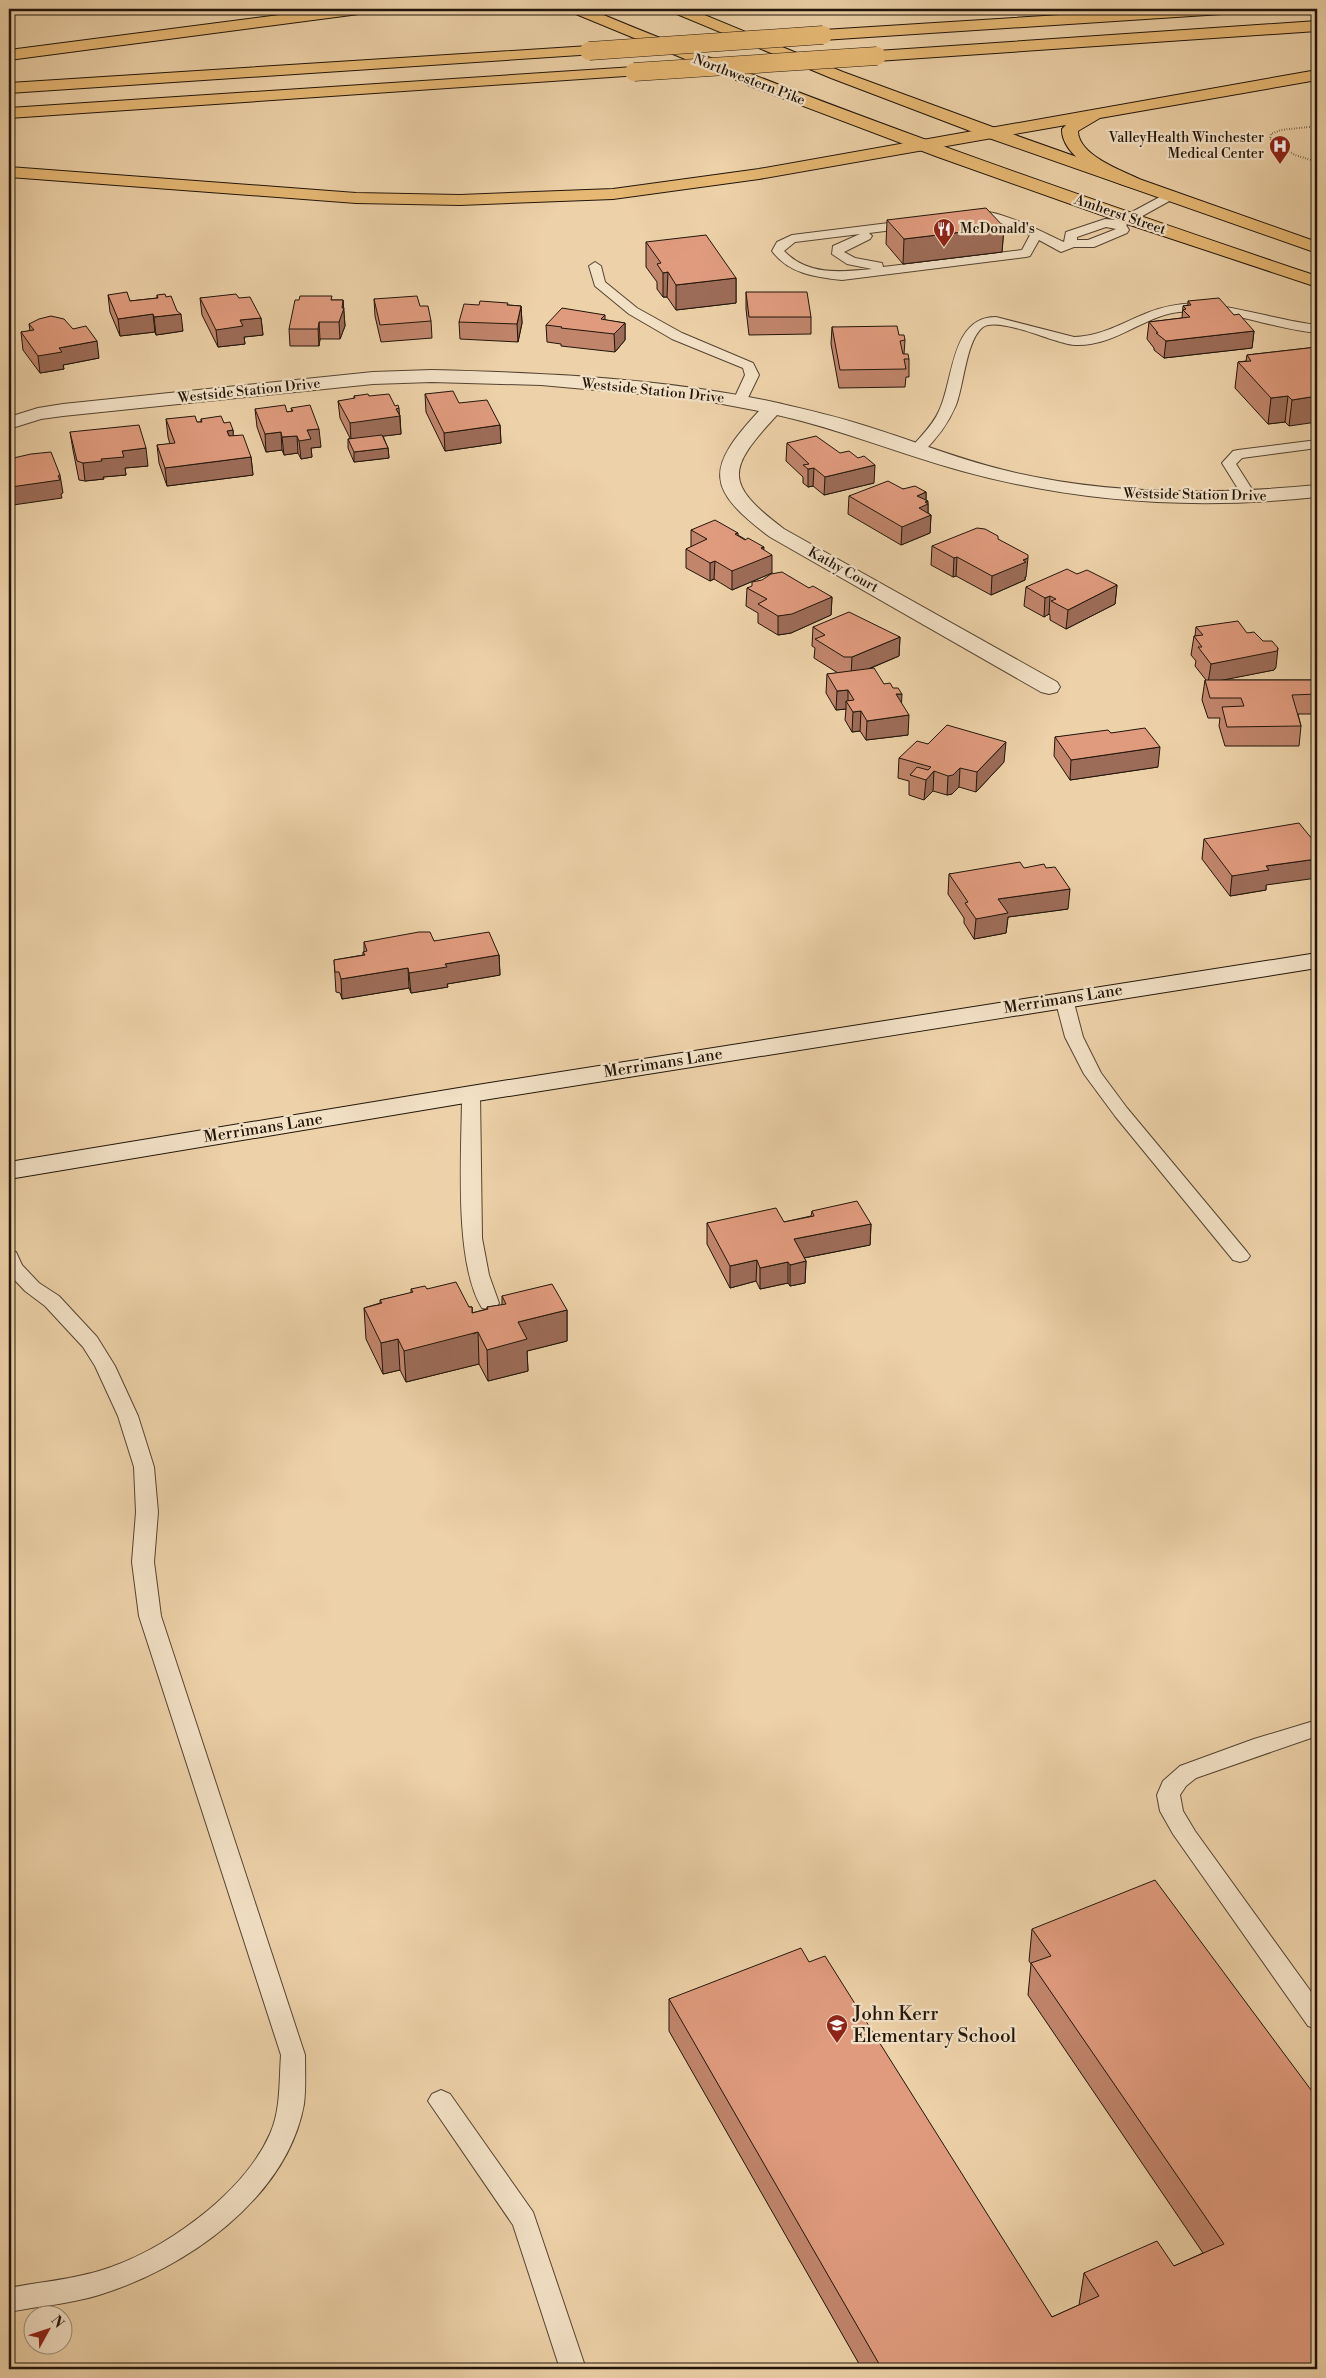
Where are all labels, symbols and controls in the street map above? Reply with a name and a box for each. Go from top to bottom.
street label: Northwestern Pike [690,50,808,110]
place label: ValleyHealth Winchester Medical Center [1107,129,1264,163]
hospital icon: ValleyHealth Winchester Medical Center [1268,134,1292,165]
street label: Amherst Street [1071,191,1168,239]
restaurant icon: McDonald's [932,217,956,248]
place label: McDonald's [960,220,1035,238]
street label: Westside Station Drive [580,374,725,407]
street label: Westside Station Drive [176,375,321,408]
street label: Westside Station Drive [1122,485,1267,505]
street label: Kathy Court [805,543,881,597]
street label: Merrimans Lane [1002,980,1124,1018]
street label: Merrimans Lane [602,1044,724,1082]
street label: Merrimans Lane [202,1109,324,1147]
place label: John Kerr Elementary School [852,2002,1017,2048]
school or university icon: John Kerr Elementary School [825,2013,849,2044]
north arrow [22,2306,72,2356]
text: N [47,2312,68,2332]

